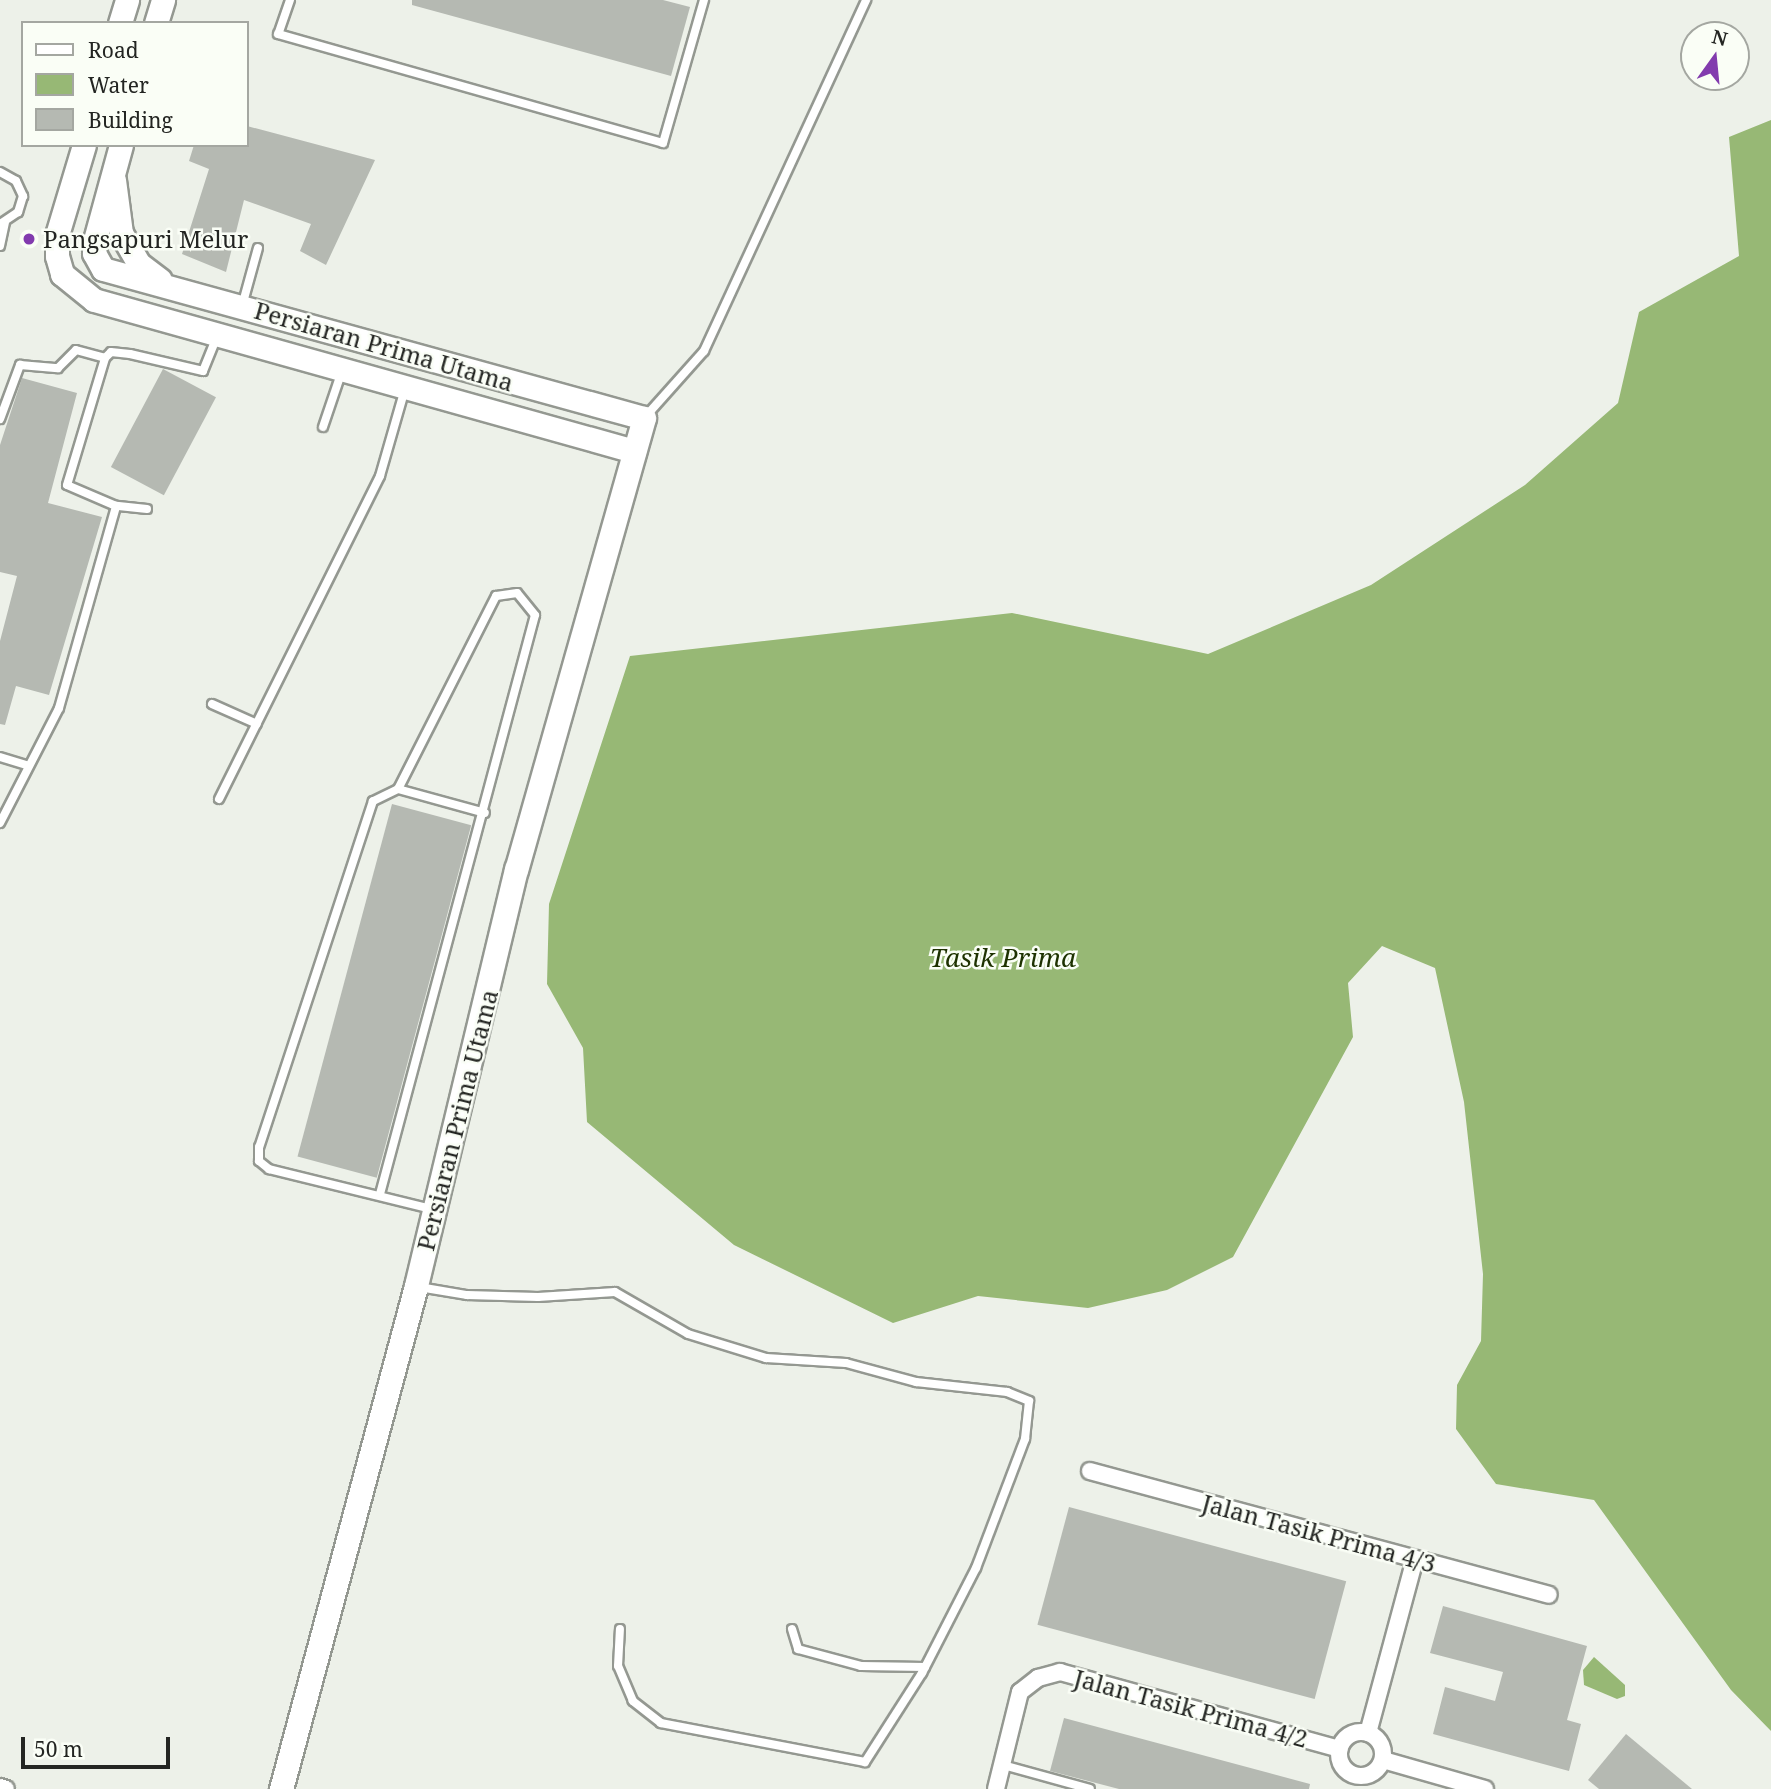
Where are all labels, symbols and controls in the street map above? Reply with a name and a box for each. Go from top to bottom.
legend [21,21,248,147]
north arrow [1680,21,1750,91]
text: N [1709,23,1731,52]
text: Road [88,36,139,64]
text: Water [88,71,149,99]
text: Building [88,106,173,134]
place label: Pangsapuri Melur [43,225,248,253]
marker: Pangsapuri Melur [21,231,37,247]
street label: Persiaran Prima Utama [251,295,517,397]
water label: Tasik Prima [930,942,1076,974]
street label: Persiaran Prima Utama [411,987,503,1253]
street label: Jalan Tasik Prima 4/3 [1199,1488,1439,1578]
street label: Jalan Tasik Prima 4/2 [1071,1663,1311,1753]
scale bar [24,1722,173,1766]
text: 50 m [34,1735,83,1763]

